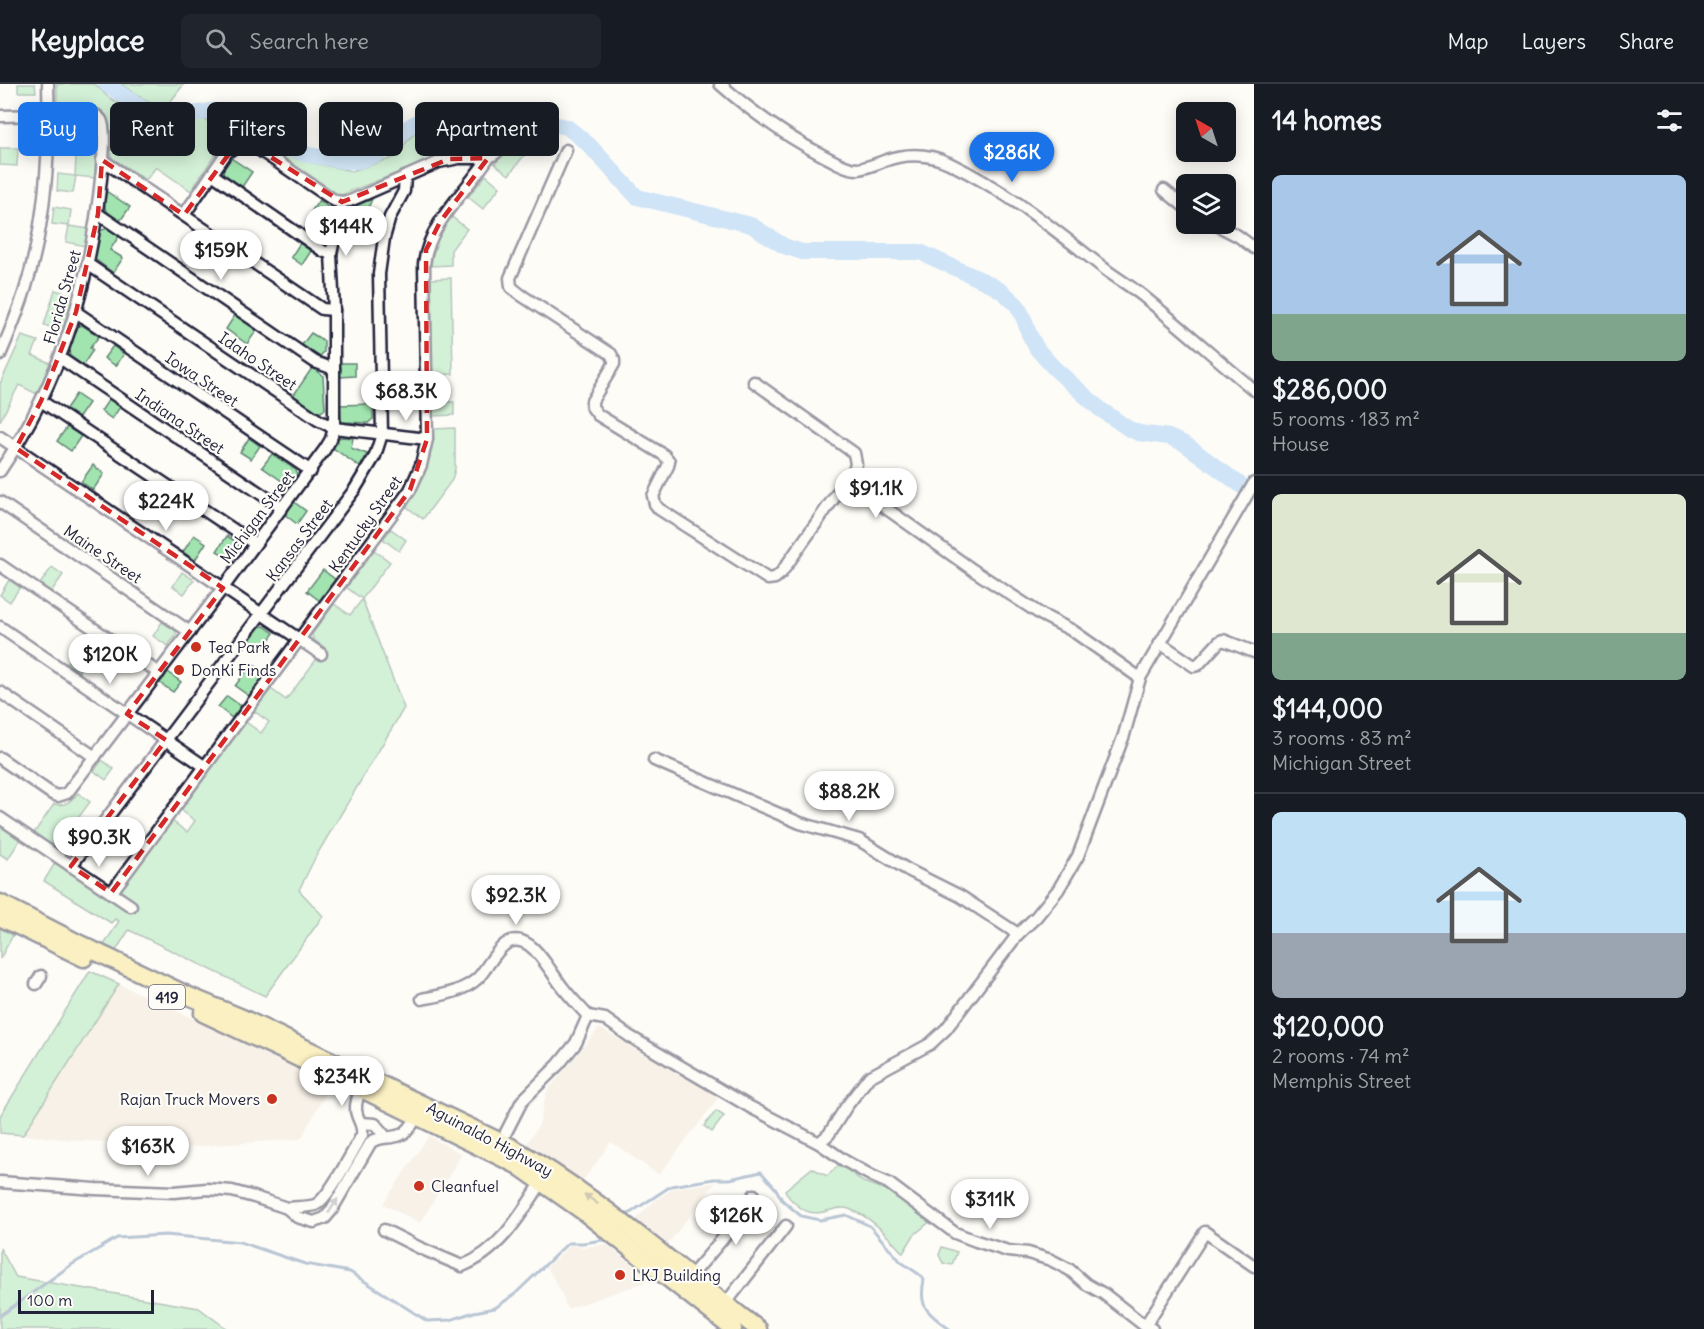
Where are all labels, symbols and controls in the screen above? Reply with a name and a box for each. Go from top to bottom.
search box [181,14,601,68]
text: Keyplace [30,23,145,59]
icon: search [202,25,235,58]
text: Search here [250,27,369,55]
text: Map [1448,28,1488,55]
text: Layers [1521,28,1586,55]
text: Share [1619,28,1674,55]
chip: Buy [18,102,98,156]
chip: Rent [110,102,195,156]
chip: Filters [207,102,307,156]
chip: New [319,102,403,156]
chip: Apartment [415,102,559,156]
north arrow [1176,102,1236,162]
map controls [1176,102,1236,234]
text: 14 homes [1272,104,1382,137]
icon: filters [1653,104,1686,137]
pin: $286K [970,132,1054,183]
text: $286K [983,139,1041,164]
button: layers [1176,174,1236,234]
pin: $144K [304,206,388,257]
text: $144K [319,213,373,238]
icon: home [1425,214,1533,322]
pin: $159K [179,230,263,281]
text: $159K [194,237,248,262]
street label: Florida Street [39,247,85,346]
street label: Idaho Street [215,328,301,395]
street label: Iowa Street [162,347,243,411]
pin: $68.3K [357,371,455,422]
text: $286,000 [1272,373,1387,406]
text: $68.3K [375,378,437,403]
street label: Indiana Street [132,384,229,458]
text: 5 rooms · 183 m² [1272,406,1420,431]
text: House [1272,431,1329,456]
street label: Michigan Street [216,466,299,567]
pin: $91.1K [827,468,925,519]
street label: Kentucky Street [324,471,406,576]
text: $91.1K [849,475,903,500]
pin: $224K [124,481,208,532]
text: $224K [138,488,194,513]
street label: Kansas Street [261,494,337,585]
street label: Maine Street [60,521,146,588]
icon: home [1425,533,1533,641]
pin: $120K [68,634,152,685]
place label: Tea Park [208,637,270,657]
marker: Tea Park [189,640,203,654]
text: $120K [82,641,138,666]
place label: DonKi Finds [191,660,276,680]
marker: DonKi Finds [172,663,186,677]
text: $144,000 [1272,692,1383,725]
text: 3 rooms · 83 m² [1272,725,1412,750]
text: Michigan Street [1272,750,1411,775]
pin: $88.2K [800,771,898,822]
text: $88.2K [818,778,880,803]
pin: $90.3K [50,817,148,868]
text: $90.3K [67,824,131,849]
icon: home [1425,851,1533,959]
pin: $92.3K [467,875,565,926]
text: $92.3K [485,882,547,907]
road number: 419 [149,985,185,1009]
text: $120,000 [1272,1010,1384,1043]
text: 2 rooms · 74 m² [1272,1043,1409,1068]
pin: $234K [300,1056,384,1107]
text: $234K [313,1063,371,1088]
text: Memphis Street [1272,1068,1411,1093]
place label: Rajan Truck Movers [120,1089,260,1109]
marker: Rajan Truck Movers [265,1092,279,1106]
street label: Aguinaldo Highway [423,1097,557,1181]
pin: $163K [106,1126,190,1177]
text: $163K [121,1133,175,1158]
place label: Cleanfuel [431,1176,499,1196]
marker: Cleanfuel [412,1179,426,1193]
pin: $311K [948,1179,1032,1230]
text: $311K [965,1186,1015,1211]
one-way arrow [584,1193,600,1205]
pin: $126K [694,1195,778,1246]
one-way arrow [328,1198,339,1215]
text: $126K [709,1202,763,1227]
place label: LKJ Building [632,1265,721,1285]
marker: LKJ Building [613,1268,627,1282]
scale bar [18,1287,154,1314]
text: 100 m [27,1290,72,1310]

